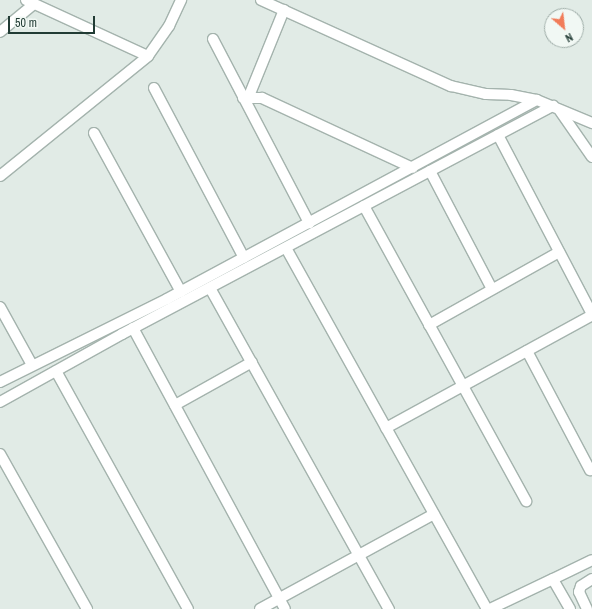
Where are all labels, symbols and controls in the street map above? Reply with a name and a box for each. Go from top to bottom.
scale bar [10,8,97,34]
north arrow [544,8,584,48]
text: 50 m [15,15,37,31]
text: N [563,30,575,45]

